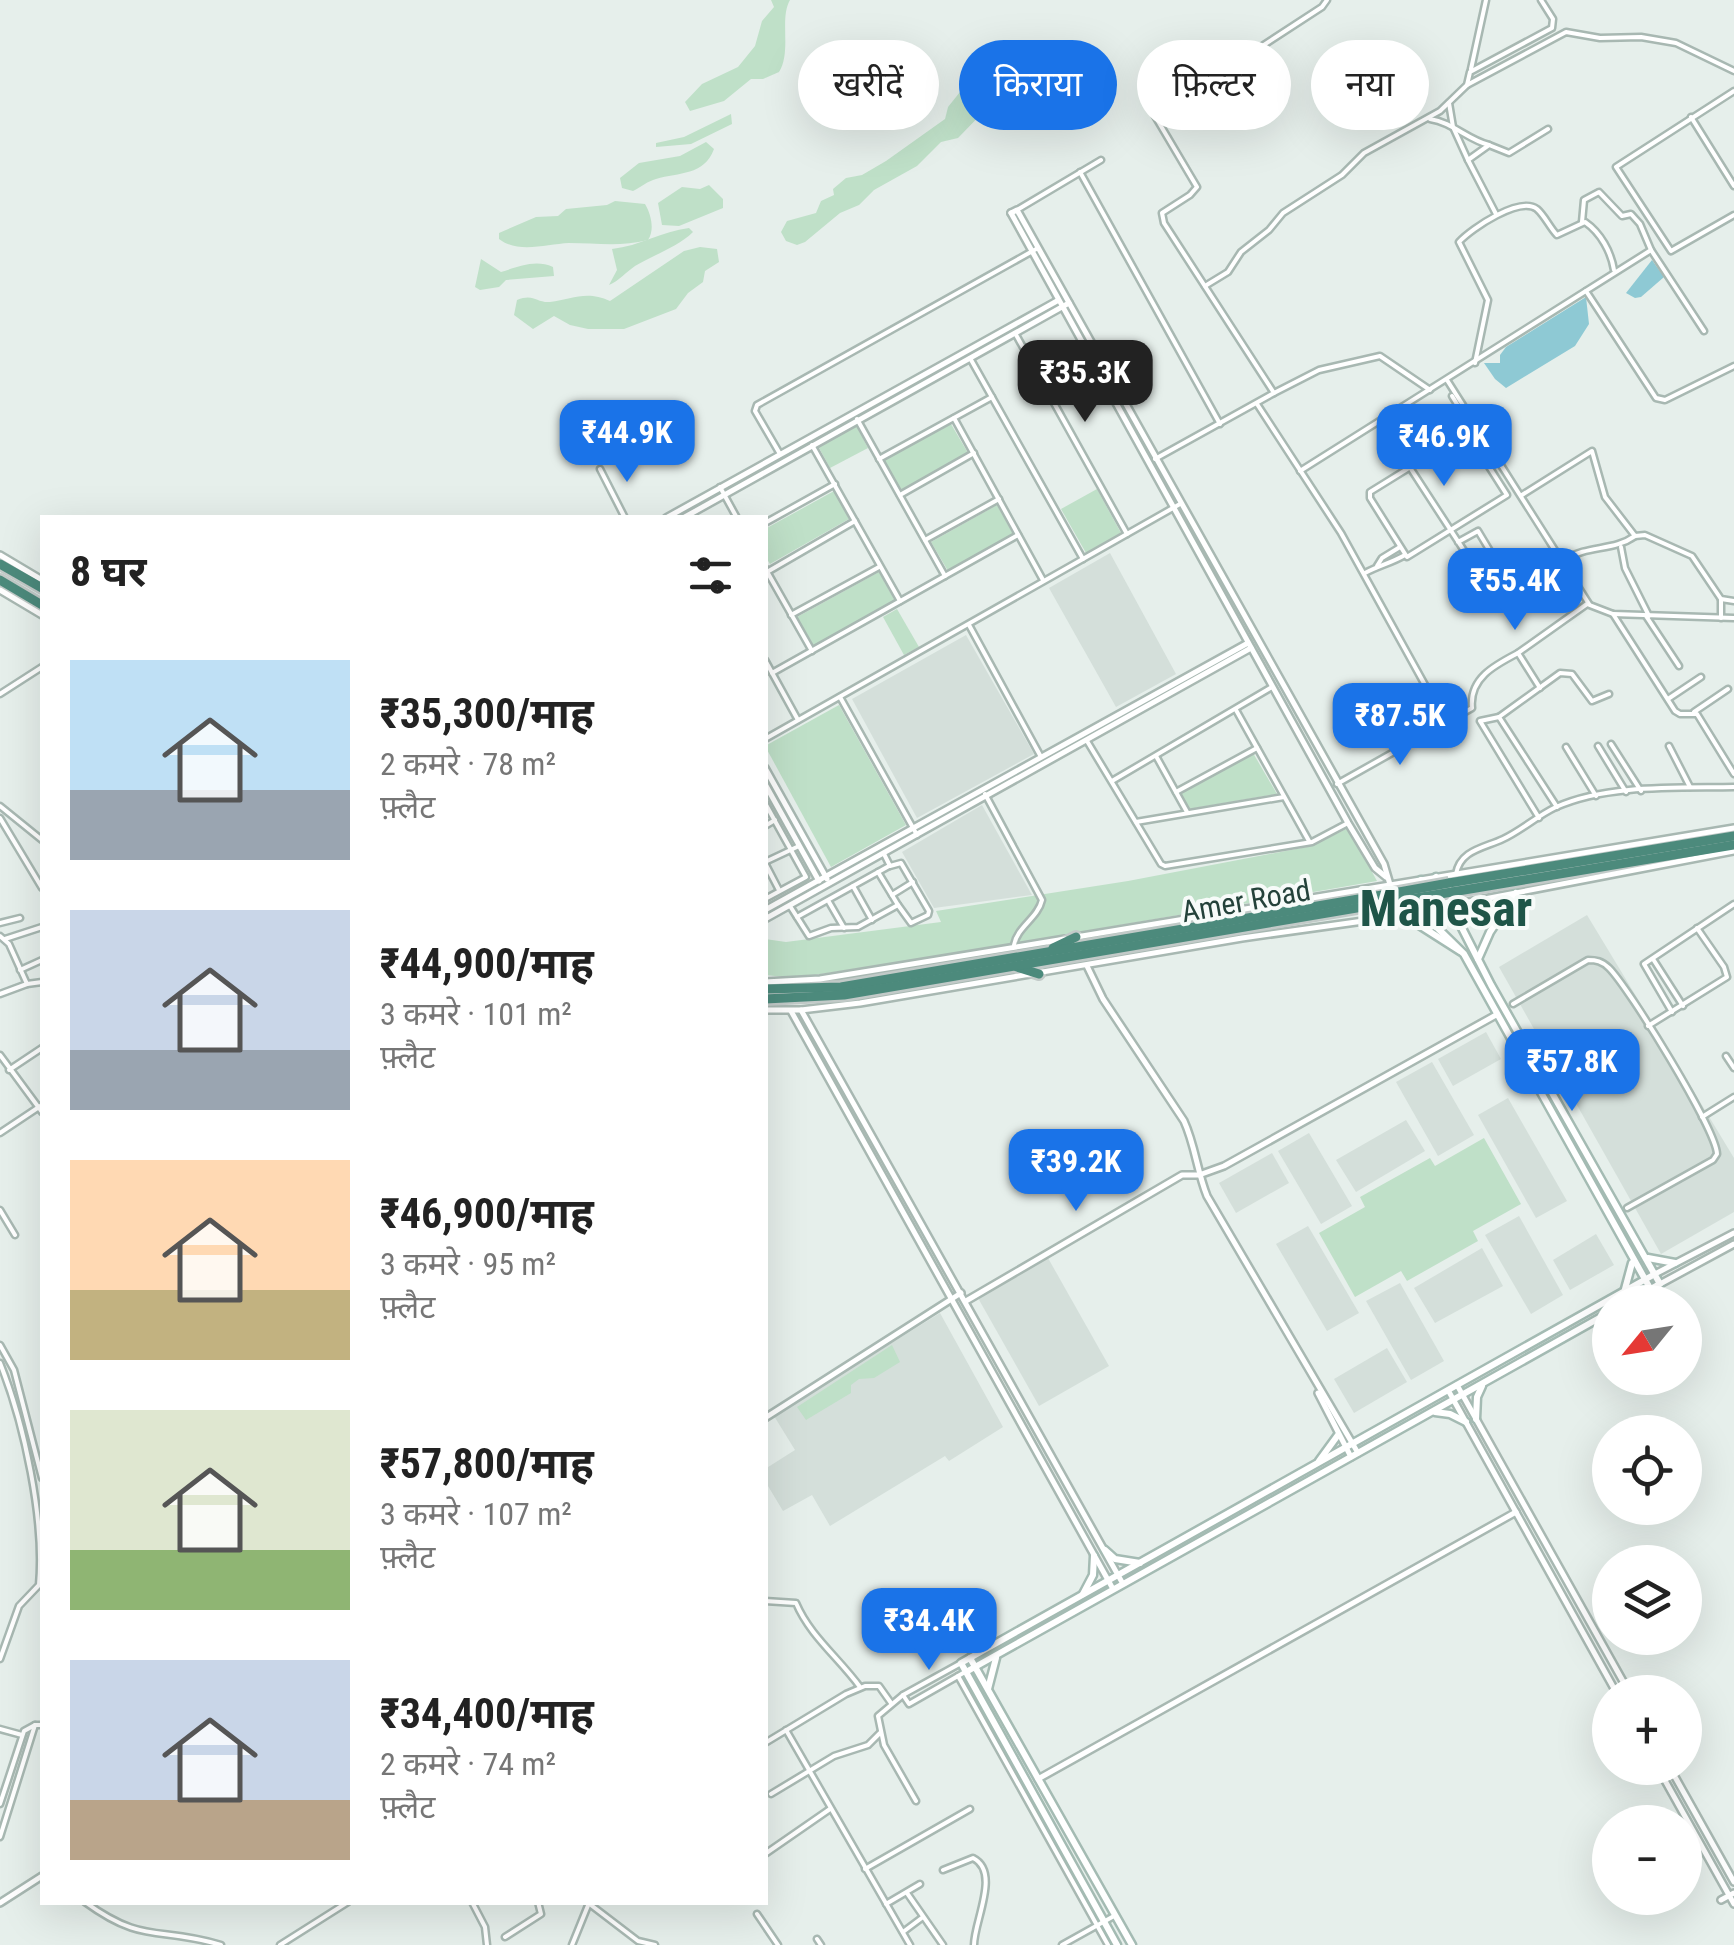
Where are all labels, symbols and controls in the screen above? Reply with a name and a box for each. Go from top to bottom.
chip: खरीदें [798,40,939,130]
chip: किराया [959,40,1117,130]
chip: फ़िल्टर [1137,40,1291,130]
chip: नया [1311,40,1429,130]
pin: ₹35.3K [1004,340,1166,425]
text: ₹35.3K [1040,353,1130,391]
pin: ₹44.9K [546,400,708,485]
pin: ₹46.9K [1363,404,1525,489]
text: ₹44.9K [582,413,672,451]
text: ₹46.9K [1399,417,1489,455]
text: 8 घर [70,547,147,596]
icon: filters [683,548,738,603]
pin: ₹55.4K [1434,548,1596,633]
text: ₹55.4K [1470,561,1560,599]
pin: ₹87.5K [1319,683,1481,768]
text: ₹35,300/माह [380,689,594,738]
text: ₹87.5K [1355,696,1445,734]
icon: home [150,700,270,820]
text: 2 कमरे · 78 m² [380,745,556,783]
text: फ़्लैट [380,788,435,826]
street label: Amer Road [1179,872,1313,929]
district label: Manesar [1360,880,1532,938]
text: ₹44,900/माह [380,939,594,988]
icon: home [150,950,270,1070]
text: 3 कमरे · 101 m² [380,995,572,1033]
pin: ₹57.8K [1491,1029,1653,1114]
text: फ़्लैट [380,1038,435,1076]
text: ₹57.8K [1527,1042,1617,1080]
pin: ₹39.2K [995,1129,1157,1214]
text: ₹39.2K [1031,1142,1121,1180]
text: ₹46,900/माह [380,1189,594,1238]
icon: home [150,1200,270,1320]
text: 3 कमरे · 95 m² [380,1245,556,1283]
north arrow [1592,1285,1702,1395]
map controls [1592,1285,1702,1915]
text: फ़्लैट [380,1288,435,1326]
button: locate [1592,1415,1702,1525]
text: ₹57,800/माह [380,1439,594,1488]
icon: home [150,1450,270,1570]
text: 3 कमरे · 107 m² [380,1495,572,1533]
text: फ़्लैट [380,1538,435,1576]
button: layers [1592,1545,1702,1655]
pin: ₹34.4K [848,1588,1010,1673]
text: ₹34.4K [884,1601,974,1639]
button: + [1592,1675,1702,1785]
text: ₹34,400/माह [380,1689,594,1738]
icon: home [150,1700,270,1820]
text: 2 कमरे · 74 m² [380,1745,556,1783]
text: फ़्लैट [380,1788,435,1826]
button: − [1592,1805,1702,1915]

